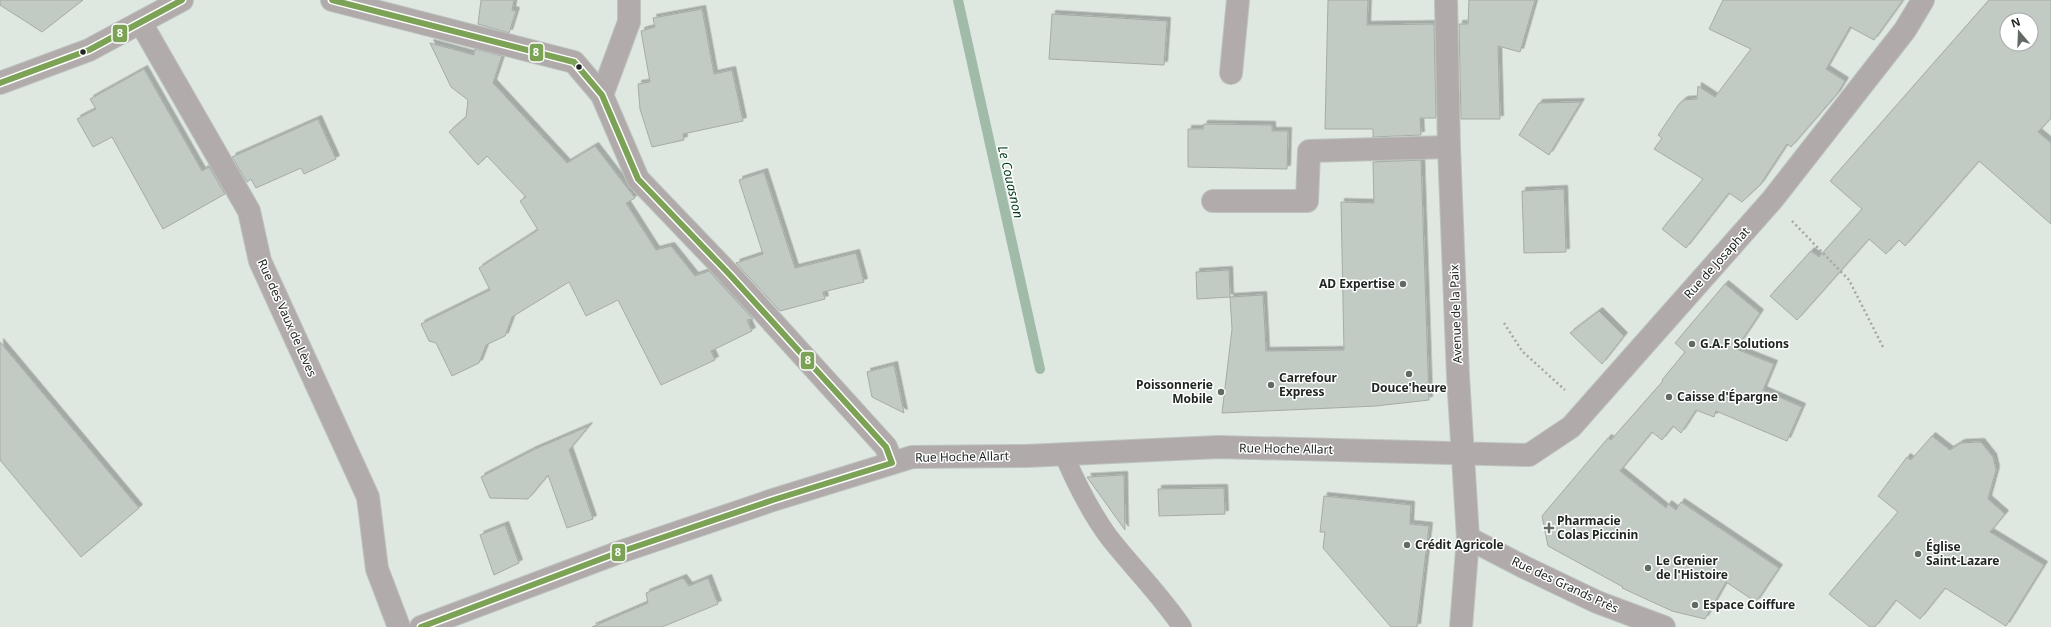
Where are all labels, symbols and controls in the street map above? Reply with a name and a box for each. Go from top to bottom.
north arrow [1999,12,2039,52]
text: N [2009,14,2022,31]
line badge: 8 [112,24,128,43]
text: 8 [117,25,123,40]
line badge: 8 [529,43,544,62]
text: 8 [533,44,539,59]
unlabelled marker [78,47,88,57]
unlabelled marker [574,62,584,72]
water label: Le Couasnon [994,144,1028,220]
street label: Rue de Josaphat [1680,223,1754,302]
street label: Rue des Vaux de Lèves [254,256,321,380]
street label: Avenue de la Paix [1445,264,1466,364]
place label: AD Expertise [1319,275,1395,292]
marker: AD Expertise [1398,279,1408,289]
place label: G.A.F Solutions [1700,335,1789,352]
marker: G.A.F Solutions [1687,339,1697,349]
line badge: 8 [800,351,815,370]
text: 8 [805,352,811,367]
place label: Carrefour Express [1279,369,1337,400]
marker: Douce'heure [1404,369,1414,379]
place label: Poissonnerie Mobile [1136,376,1213,407]
place label: Douce'heure [1371,379,1447,396]
marker: Carrefour Express [1266,380,1276,390]
marker: Poissonnerie Mobile [1216,387,1226,397]
place label: Caisse d'Épargne [1677,388,1778,405]
marker: Caisse d'Épargne [1664,392,1674,402]
street label: Rue Hoche Allart [1239,439,1334,458]
street label: Rue Hoche Allart [915,447,1010,466]
place label: Pharmacie Colas Piccinin [1557,512,1638,543]
marker: Pharmacie Colas Piccinin [1544,523,1554,533]
place label: Crédit Agricole [1415,536,1504,553]
place label: Église Saint-Lazare [1926,538,2000,569]
marker: Crédit Agricole [1402,540,1412,550]
line badge: 8 [611,543,626,562]
text: 8 [615,544,621,559]
marker: Église Saint-Lazare [1913,549,1923,559]
street label: Rue des Grands Près [1509,552,1622,617]
place label: Le Grenier de l'Histoire [1656,552,1728,583]
marker: Le Grenier de l'Histoire [1643,563,1653,573]
place label: Espace Coiffure [1703,596,1795,613]
marker: Espace Coiffure [1690,600,1700,610]

